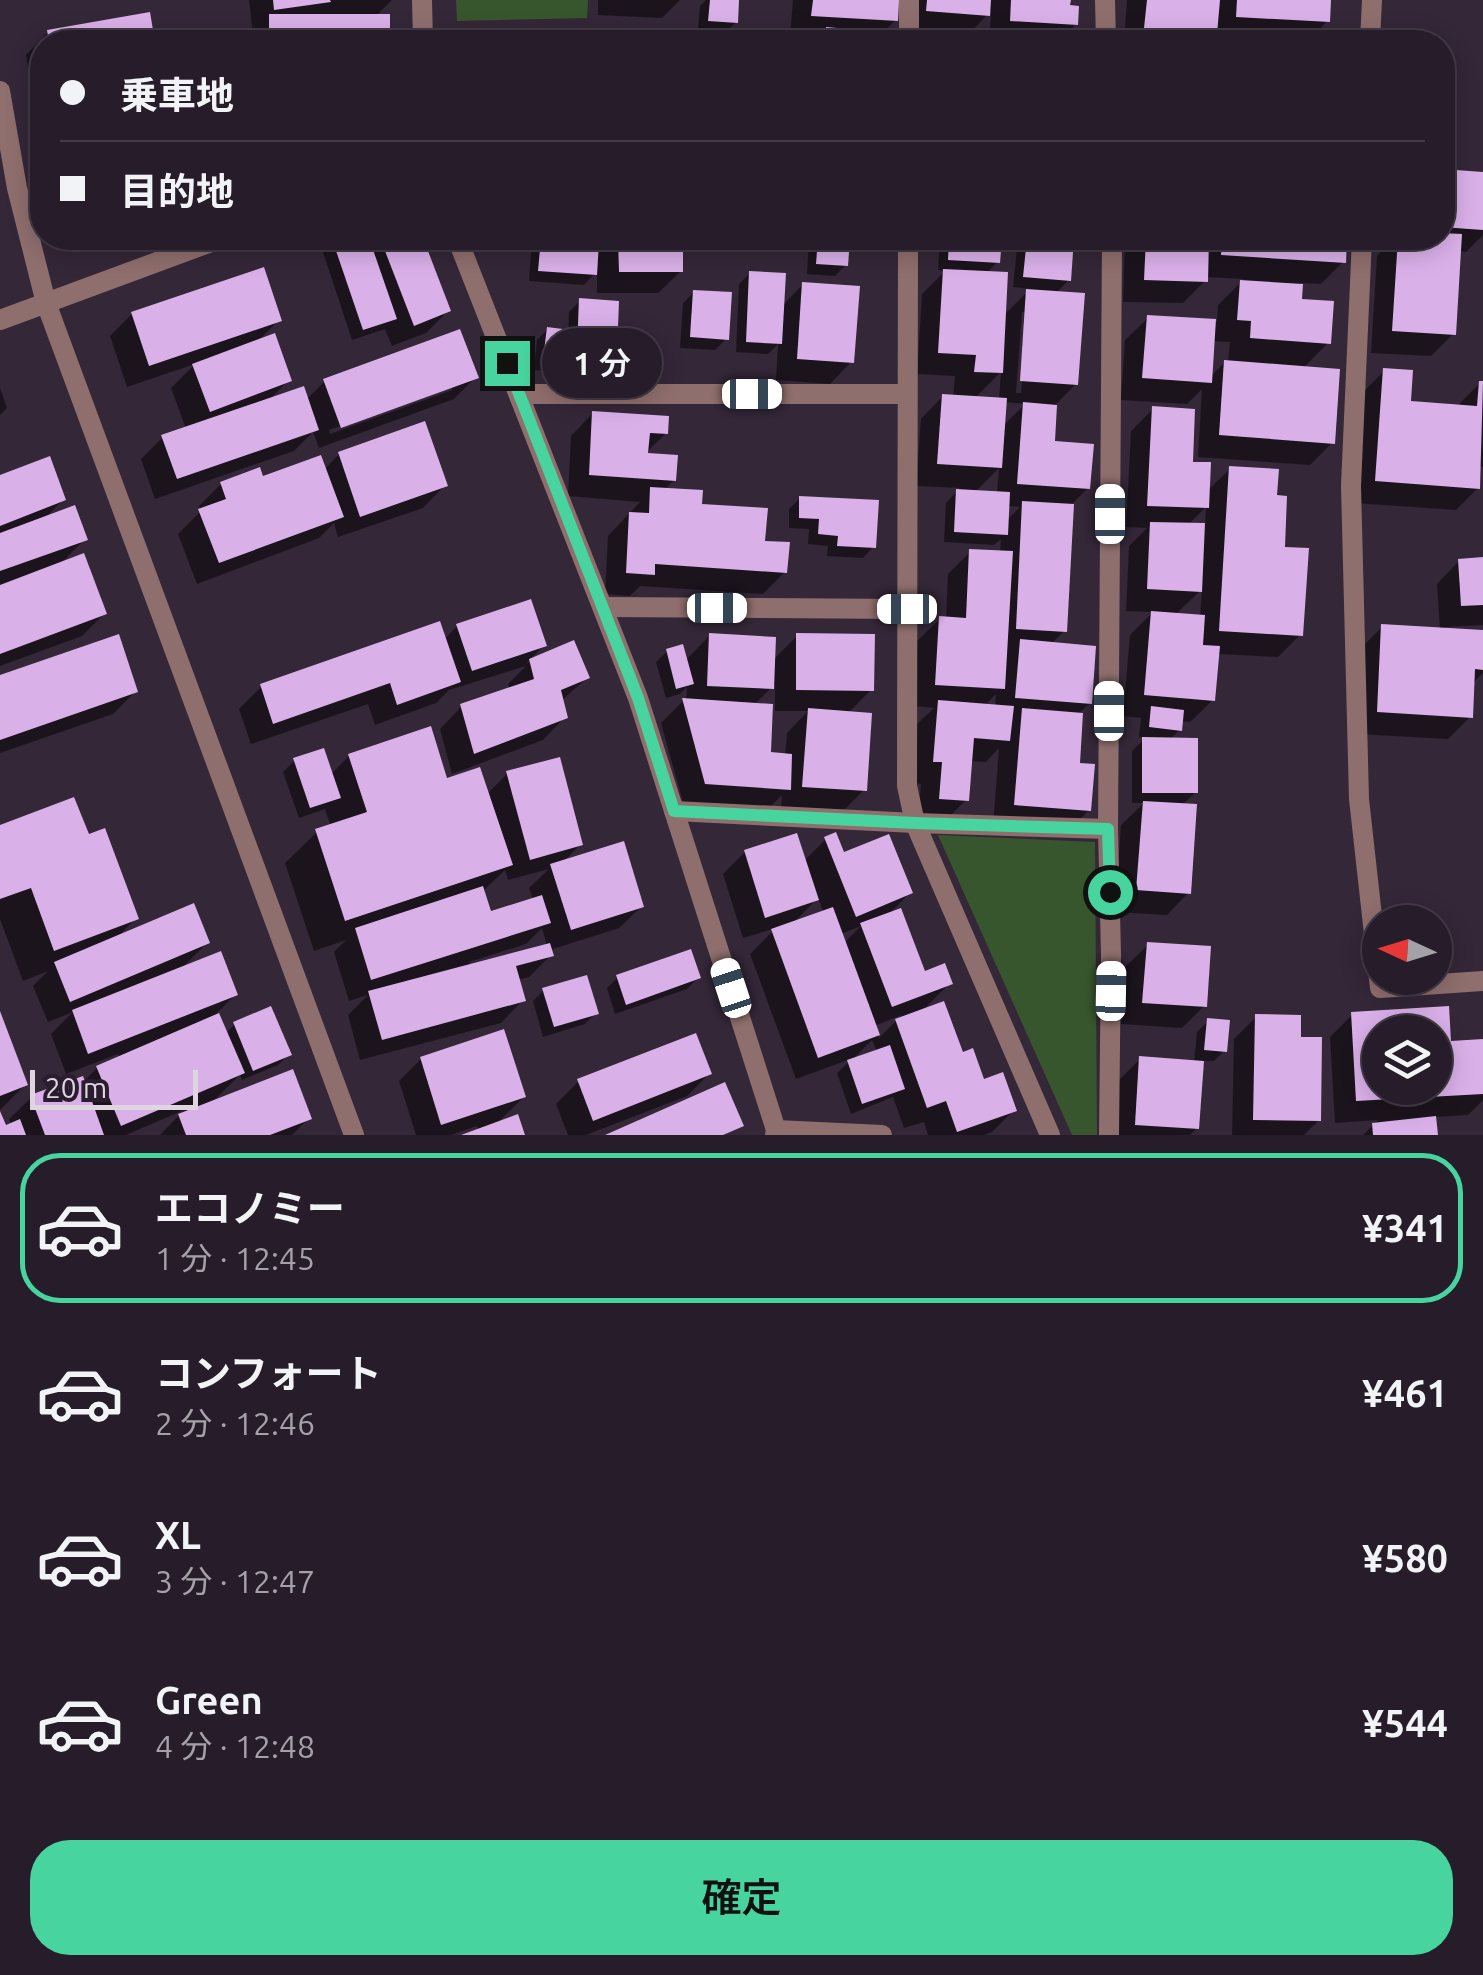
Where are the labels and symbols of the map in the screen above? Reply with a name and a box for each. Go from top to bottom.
callout: 1 分 [542,328,662,398]
route end [485,341,530,386]
car [722,379,782,409]
car [1095,484,1125,544]
car [687,593,747,623]
car [877,594,937,624]
car [1094,681,1124,741]
route start [1088,870,1133,915]
north arrow [1362,905,1452,995]
car [707,955,755,1021]
car [1095,961,1127,1021]
scale bar [30,1065,198,1110]

